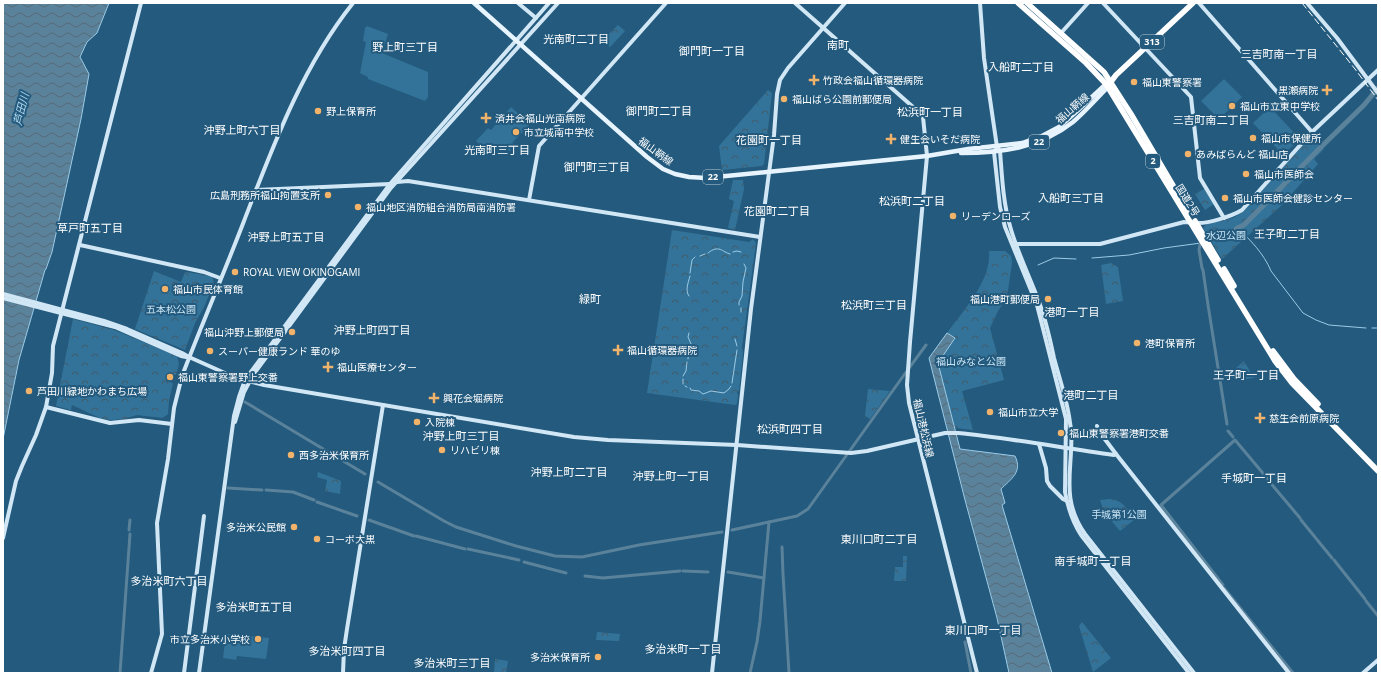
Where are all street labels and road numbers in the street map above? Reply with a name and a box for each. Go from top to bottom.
road number: 313 [1140,35,1164,49]
street label: 福山鞆線 [1052,90,1092,126]
street label: 福山鞆線 [636,134,676,168]
road number: 22 [1029,135,1049,149]
road number: 2 [1146,154,1160,168]
road number: 22 [703,170,723,184]
street label: 国道2号 [1173,181,1203,219]
street label: 福山港松浜線 [910,397,938,459]

